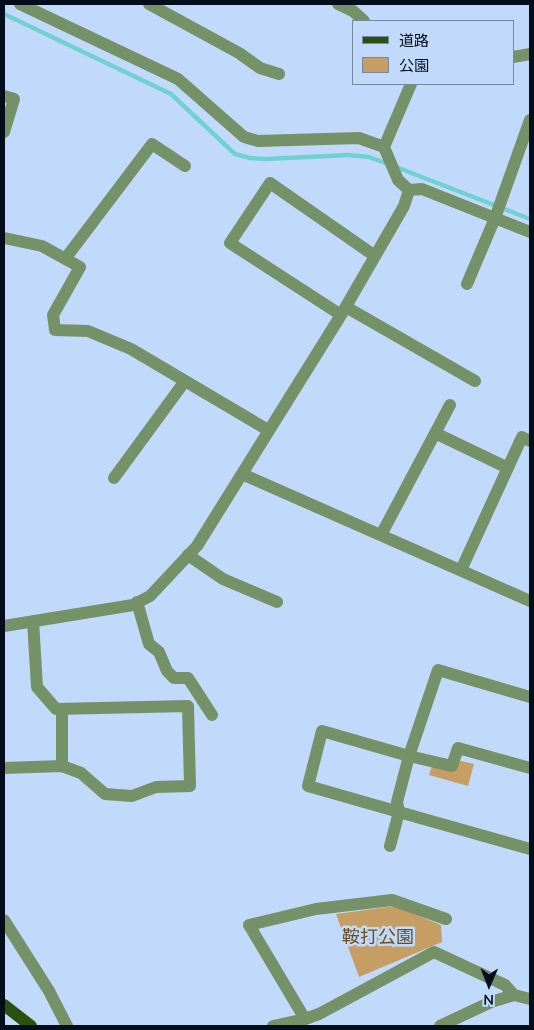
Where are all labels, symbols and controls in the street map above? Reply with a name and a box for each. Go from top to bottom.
legend [352,20,514,85]
text: 道路 [399,31,429,50]
text: 公園 [399,56,429,75]
park label: 鞍打公園 [342,927,414,949]
north arrow [464,960,514,1010]
text: N [483,991,494,1009]

